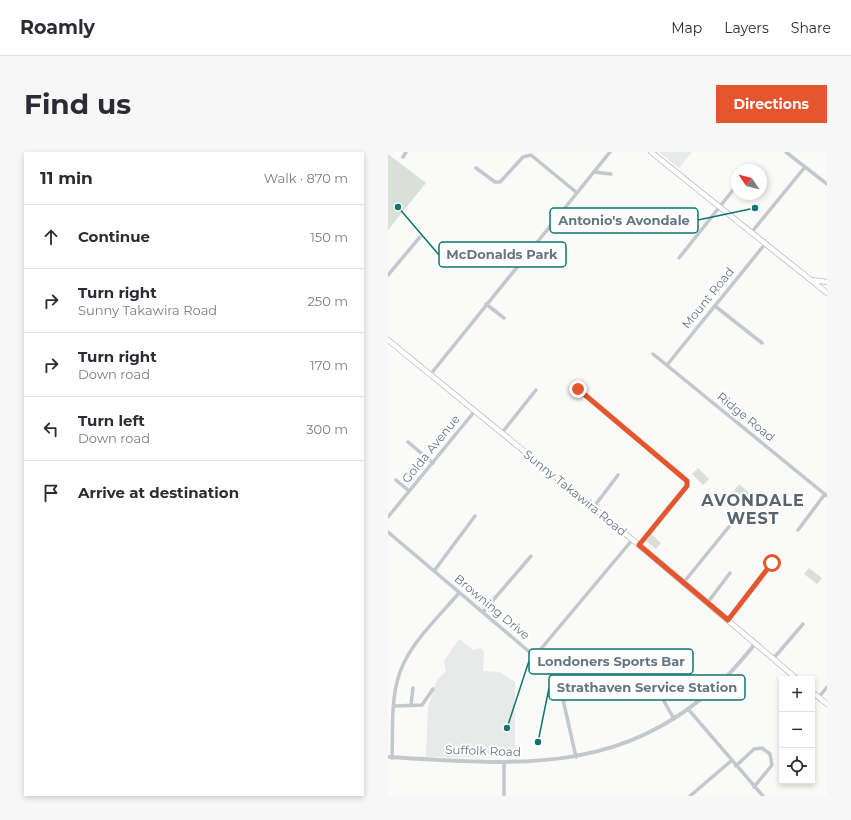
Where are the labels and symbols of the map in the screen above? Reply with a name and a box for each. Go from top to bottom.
north arrow [731,164,767,200]
callout: Antonio's Avondale [550,208,698,233]
text: Antonio's Avondale [557,212,690,228]
callout: McDonalds Park [439,242,566,267]
text: McDonalds Park [446,246,558,262]
street label: Mount Road [678,264,737,331]
route end [569,380,587,398]
street label: Ridge Road [714,389,778,444]
street label: Golda Avenue [398,411,463,486]
street label: Sunny Takawira Road [521,446,630,539]
district label: AVONDALE WEST [700,491,805,528]
route start [763,554,781,572]
street label: Browning Drive [452,571,533,643]
callout: Londoners Sports Bar [529,649,693,674]
text: Londoners Sports Bar [537,653,685,669]
callout: Strathaven Service Station [549,675,745,700]
text: Strathaven Service Station [557,679,737,695]
street label: Suffolk Road [445,742,521,759]

